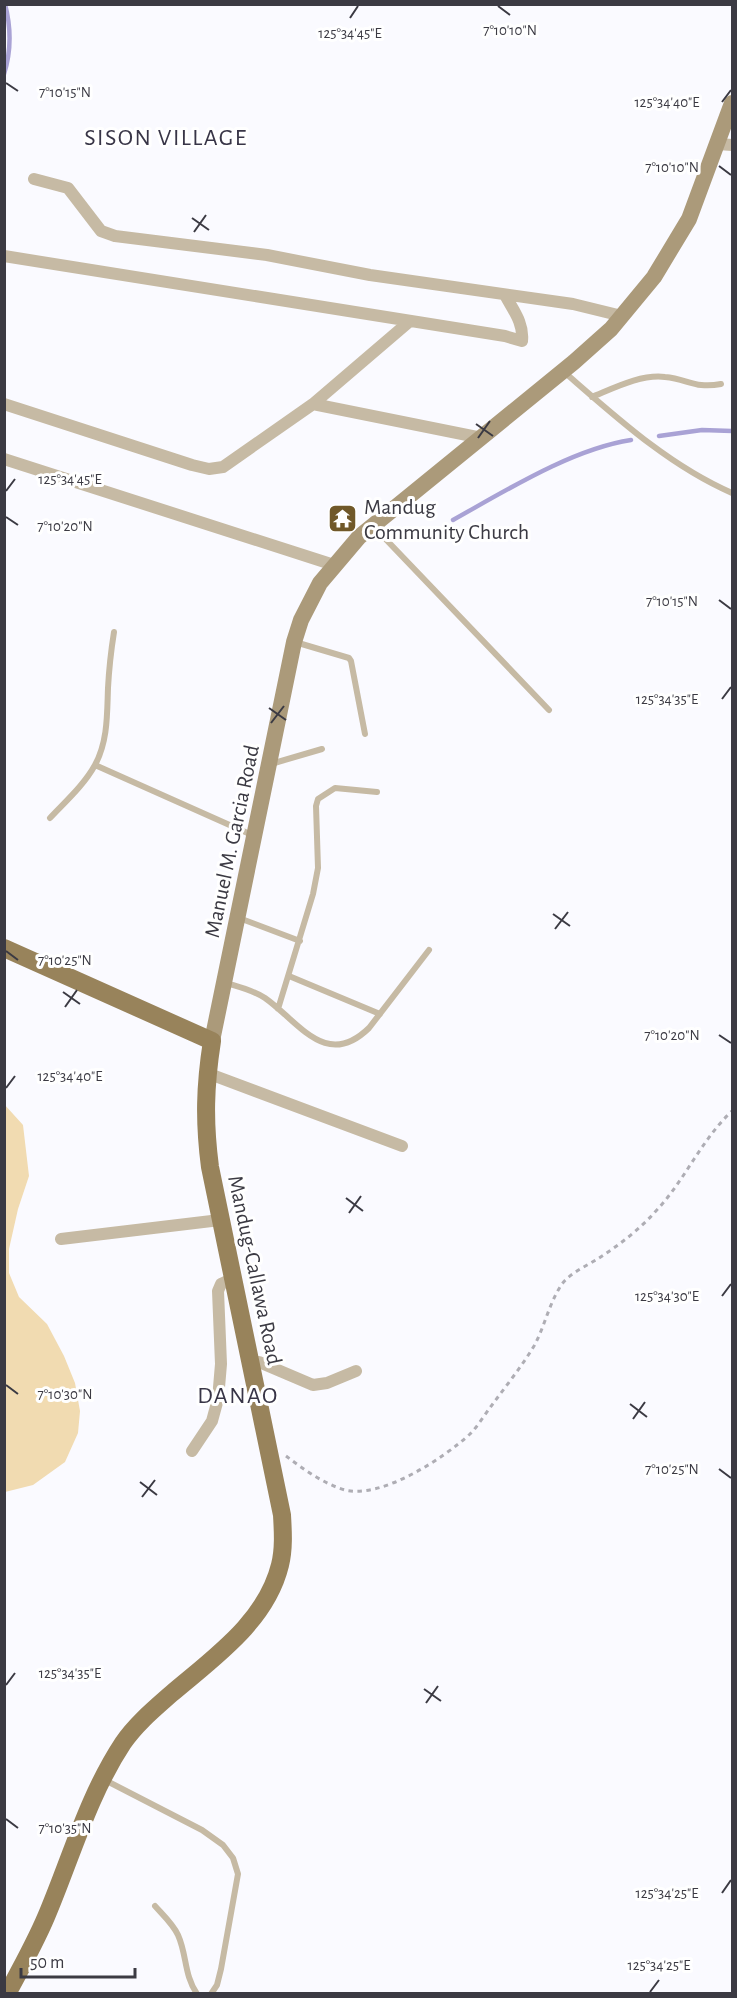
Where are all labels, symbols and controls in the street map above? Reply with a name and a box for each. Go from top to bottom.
text: 7°10'10"N [483,23,537,38]
text: 125°34'45"E [318,26,382,41]
text: 7°10'15"N [39,85,91,100]
text: 125°34'40"E [634,95,700,110]
district label: SISON VILLAGE [84,126,248,150]
text: 7°10'10"N [645,160,699,175]
text: 125°34'45"E [38,472,102,487]
place label: Mandug Community Church [364,496,529,543]
temple icon: Mandug Community Church [327,503,359,535]
text: 7°10'20"N [37,519,93,534]
text: 7°10'15"N [646,594,698,609]
text: 125°34'35"E [636,692,698,707]
street label: Manuel M. Garcia Road [201,743,263,939]
text: 7°10'25"N [38,953,92,968]
text: 7°10'20"N [644,1028,700,1043]
text: 125°34'40"E [37,1069,103,1084]
street label: Mandug-Callawa Road [224,1174,286,1367]
text: 125°34'30"E [635,1289,699,1304]
district label: DANAO [197,1384,279,1408]
text: 7°10'30"N [38,1387,92,1402]
text: 7°10'25"N [645,1462,699,1477]
text: 125°34'35"E [39,1666,101,1681]
text: 7°10'35"N [38,1821,92,1836]
text: 125°34'25"E [635,1886,699,1901]
scale bar [21,1941,135,1979]
text: 50 m [30,1954,64,1972]
text: 125°34'25"E [627,1958,691,1973]

